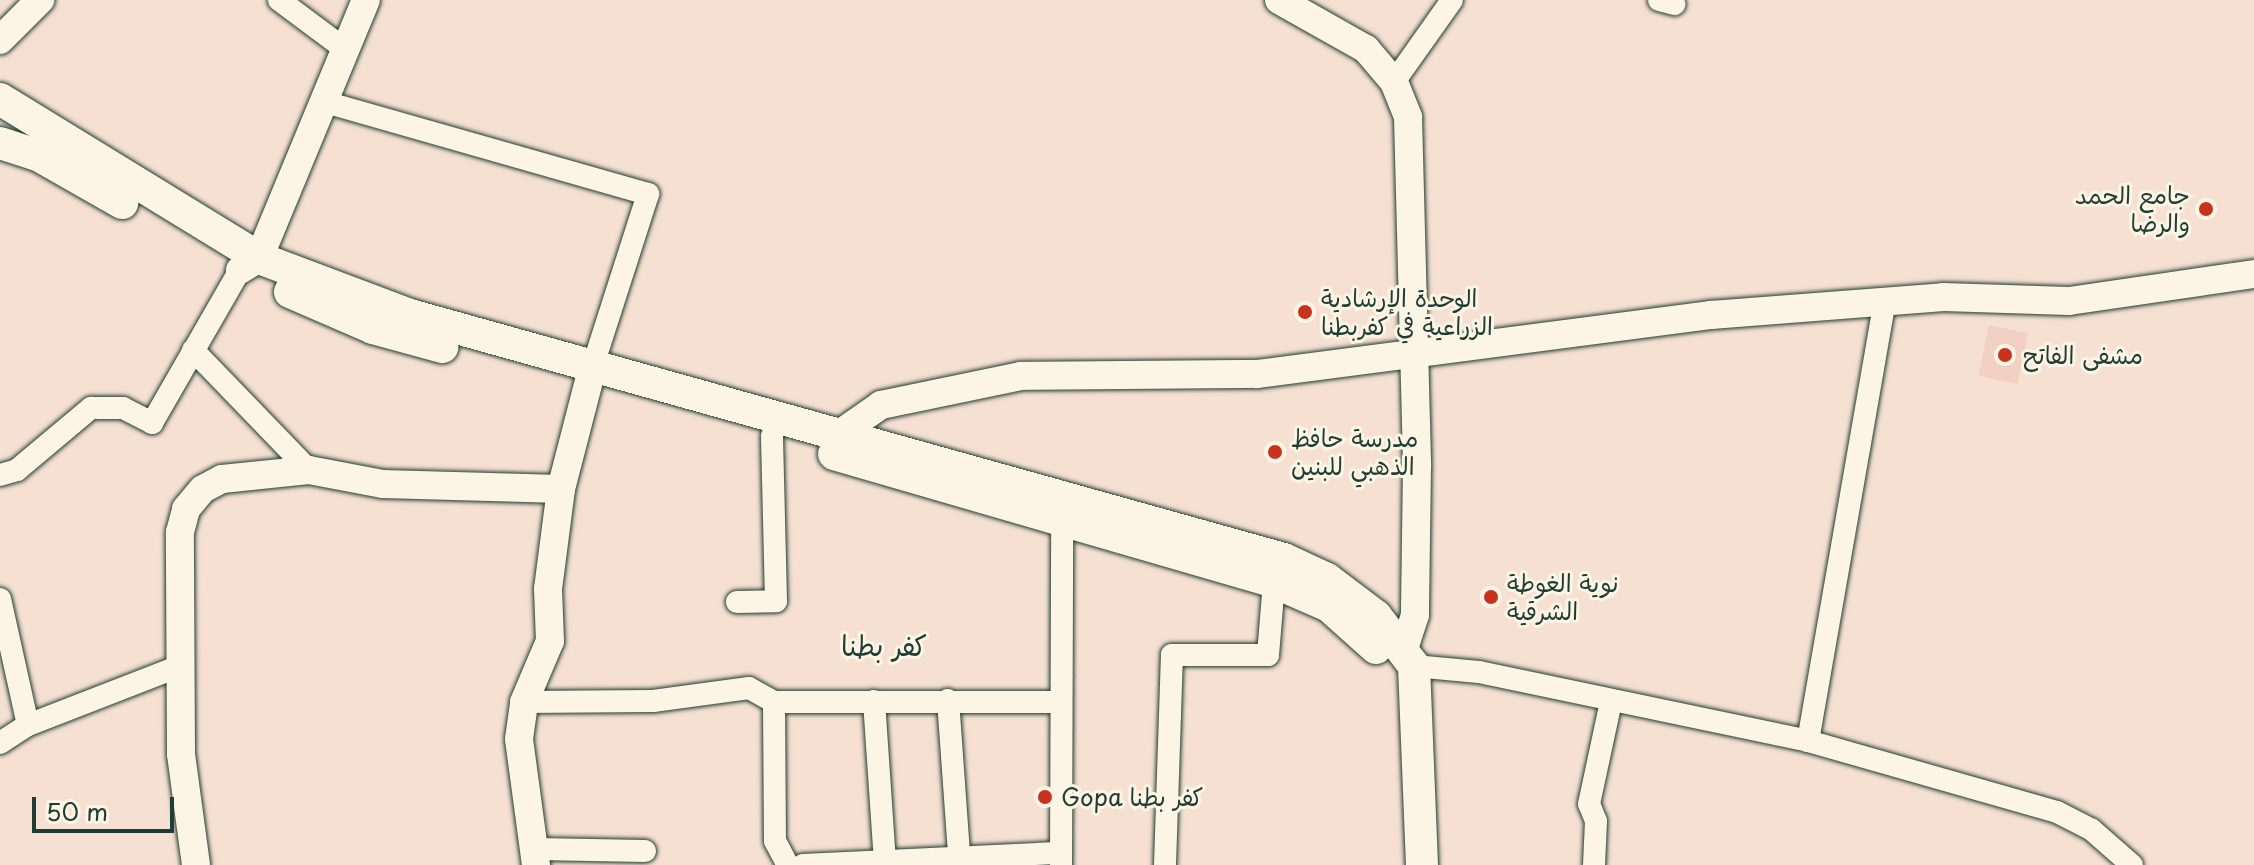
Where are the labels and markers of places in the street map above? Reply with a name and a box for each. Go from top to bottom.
place label: جامع الحمد والرضا [2075,181,2190,237]
marker: جامع الحمد والرضا [2197,200,2215,218]
place label: الوحدة الإرشادية الزراعية في كفربطنا [1321,284,1493,340]
marker: الوحدة الإرشادية الزراعية في كفربطنا [1296,303,1314,321]
place label: مشفى الفاتح [2023,341,2143,369]
marker: مشفى الفاتح [1994,344,2016,366]
place label: مدرسة حافظ الذهبي للبنين [1291,424,1418,480]
marker: مدرسة حافظ الذهبي للبنين [1266,443,1284,461]
place label: نوية الغوطة الشرقية [1507,569,1619,625]
marker: نوية الغوطة الشرقية [1482,588,1500,606]
place label: Gopa كفر بطنا [1061,783,1204,811]
marker: Gopa كفر بطنا [1036,788,1054,806]

